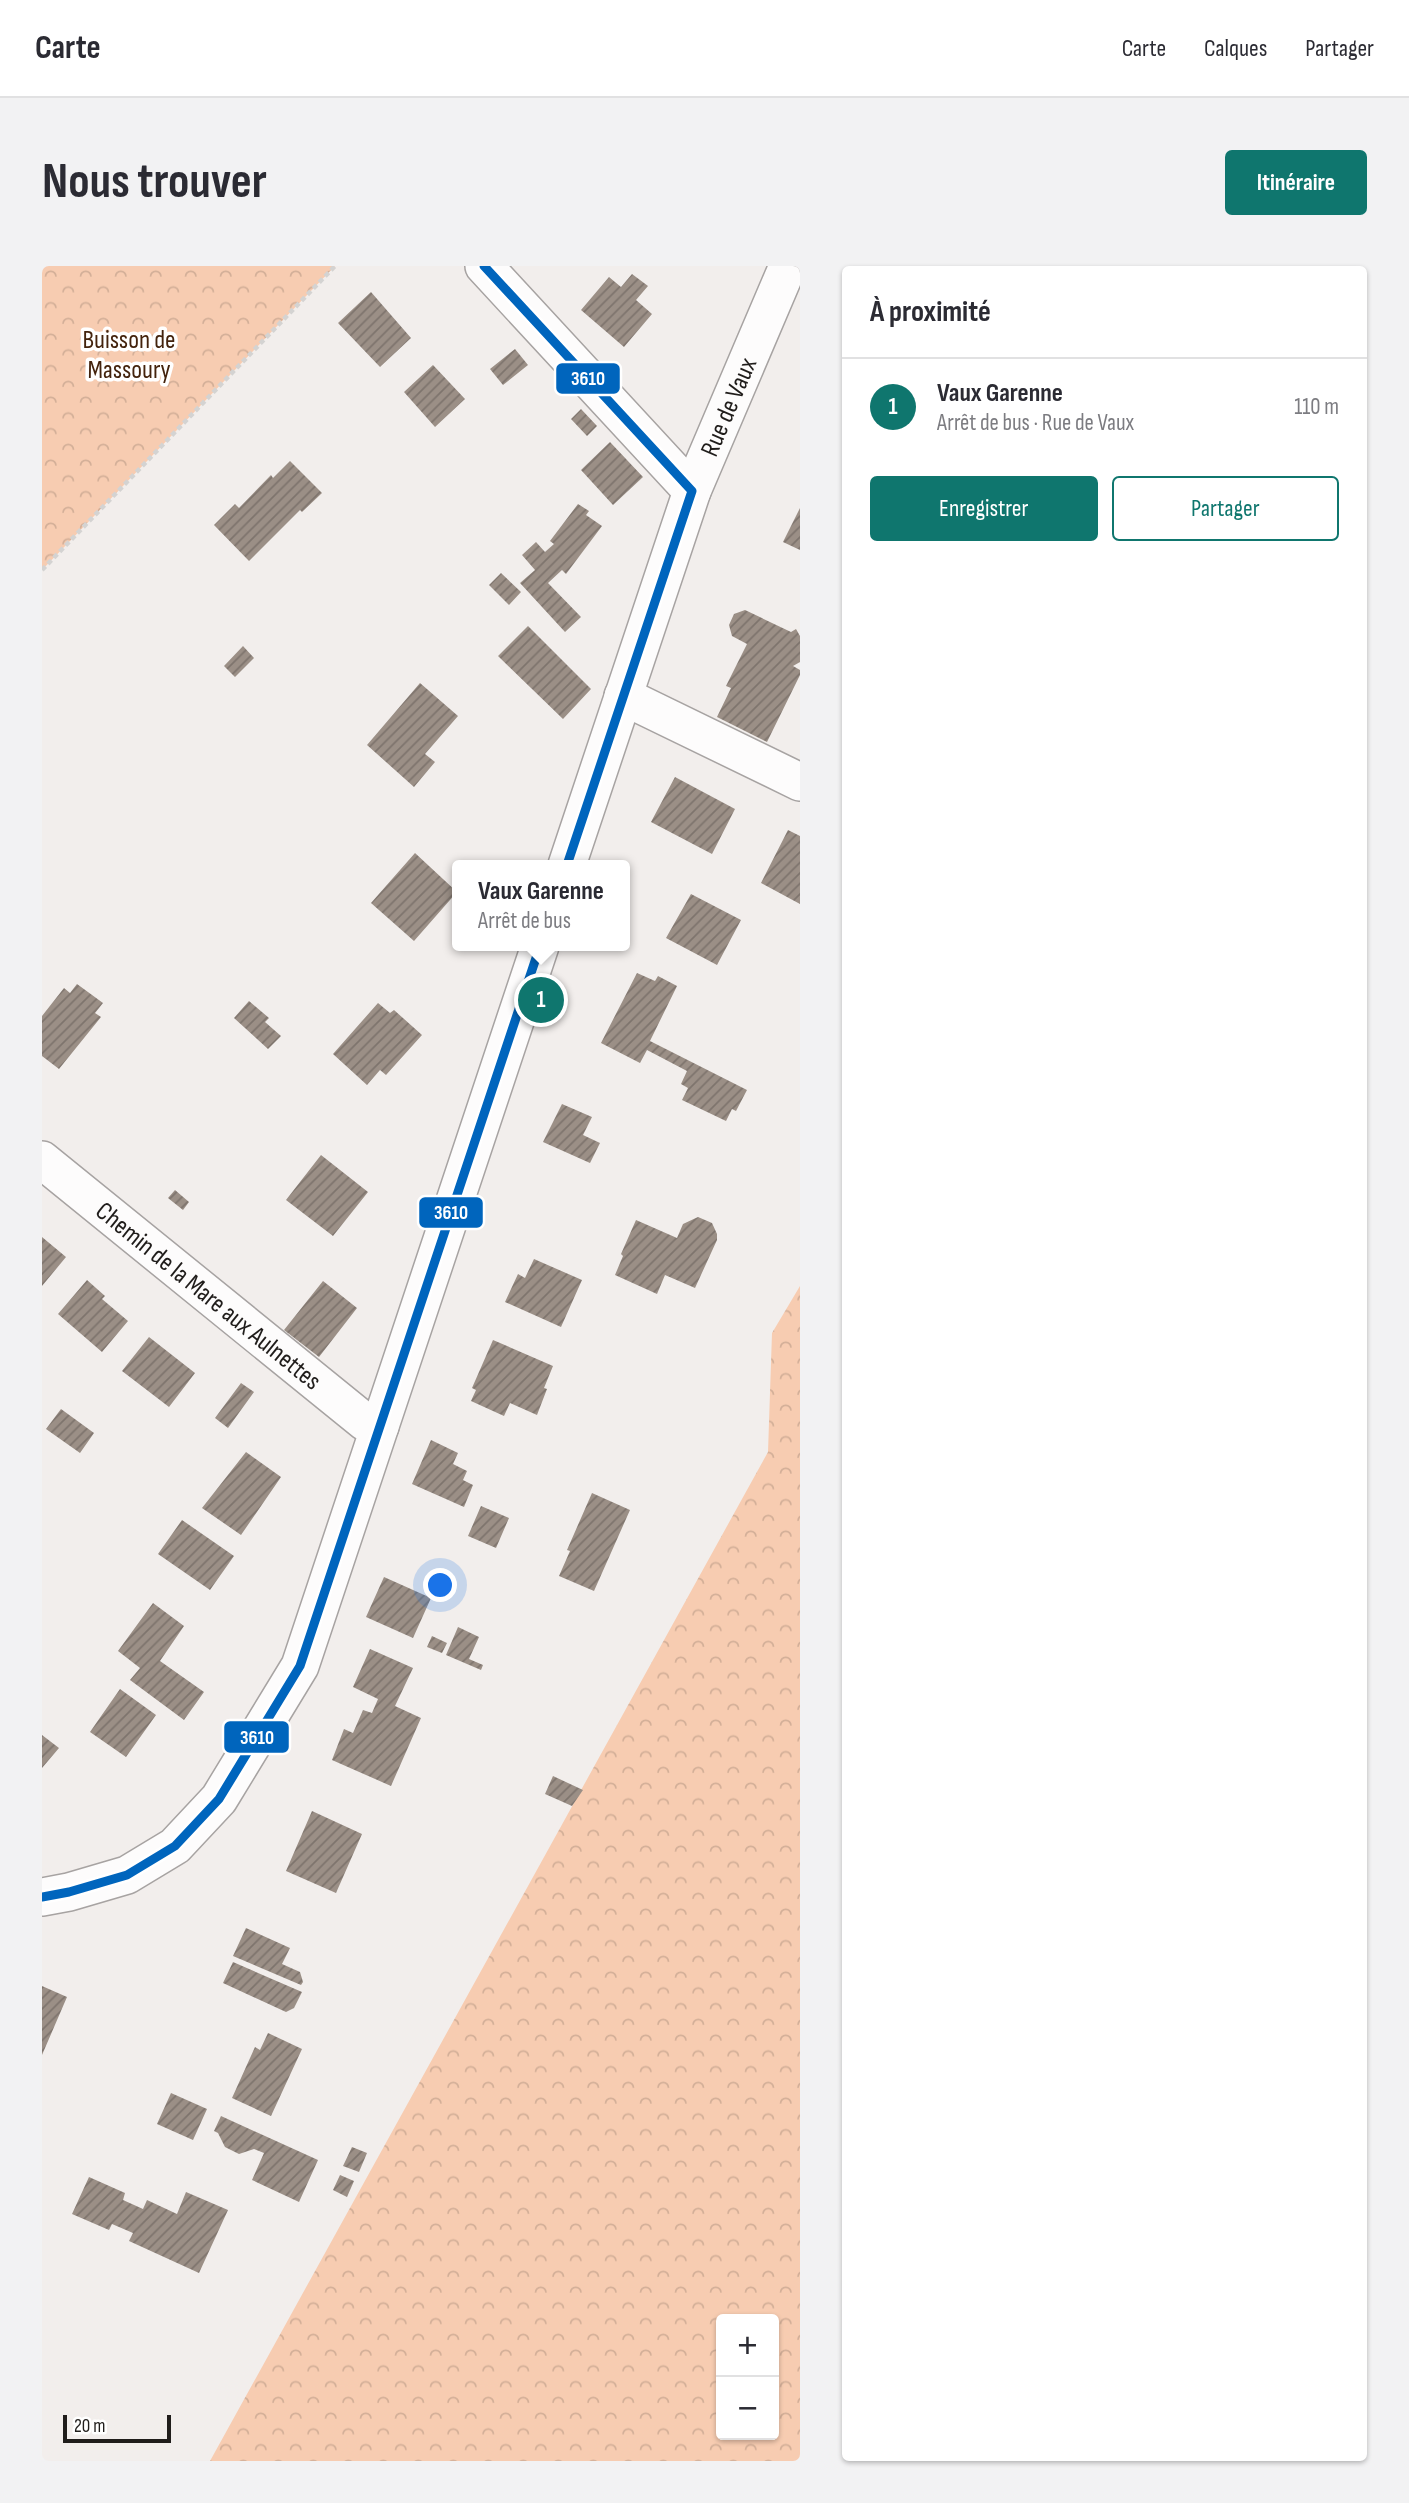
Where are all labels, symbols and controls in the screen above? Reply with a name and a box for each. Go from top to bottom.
text: Carte [35,28,101,68]
text: Carte [1122,34,1166,63]
text: Calques [1204,34,1267,63]
text: Partager [1305,34,1374,63]
button: Itinéraire [1225,150,1367,215]
text: Nous trouver [42,153,267,212]
text: À proximité [870,294,991,330]
park label: Buisson de Massoury [82,325,176,386]
street label: Rue de Vaux [695,353,764,461]
line badge: 3610 [555,362,621,395]
text: 3610 [571,368,605,391]
text: Vaux Garenne [937,378,1063,409]
text: 1 [888,393,898,421]
text: 110 m [1294,393,1339,421]
text: Arrêt de bus · Rue de Vaux [937,409,1134,437]
button: Enregistrer [870,476,1098,541]
button: Partager [1112,476,1339,541]
popup [452,860,630,951]
text: Vaux Garenne [478,876,604,907]
text: Arrêt de bus [478,907,571,935]
pin: 1 [518,974,564,1026]
street label: Chemin de la Mare aux Aulnettes [89,1196,327,1397]
line badge: 3610 [418,1196,484,1229]
text: 3610 [434,1202,468,1225]
your location [423,1568,457,1602]
line badge: 3610 [223,1720,290,1754]
text: 3610 [240,1727,274,1750]
map controls [716,2314,779,2440]
button: + [716,2314,779,2377]
button: − [716,2377,779,2440]
scale bar [63,2412,172,2444]
text: 20 m [74,2415,106,2438]

